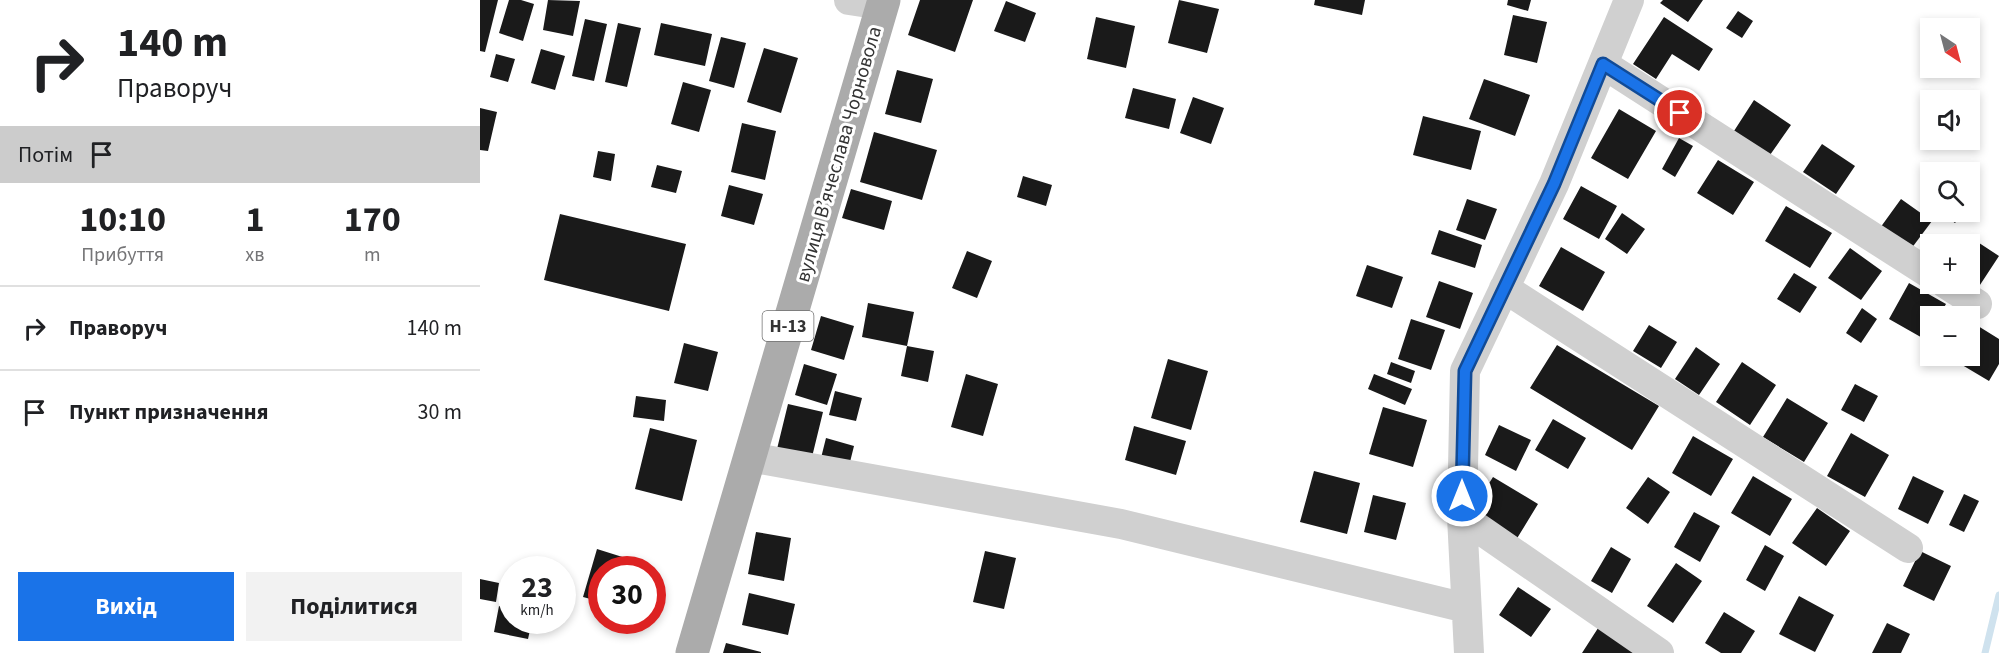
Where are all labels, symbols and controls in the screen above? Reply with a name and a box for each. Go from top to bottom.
text: 140 m [117,13,228,73]
north arrow [1920,18,1980,78]
map controls [1920,18,1980,366]
street label: вулиця Вʼячеслава Чорновола [789,23,889,286]
icon: right [18,24,96,102]
text: Праворуч [117,69,232,108]
pin [1654,87,1705,138]
button: sound [1920,90,1980,150]
icon: arrive [1663,96,1696,129]
icon: arrive [85,138,118,171]
text: Потім [18,139,73,171]
button: search [1920,162,1980,222]
text: 10:10 [79,194,166,245]
text: 1 [245,194,264,245]
text: 170 [344,194,401,245]
button: + [1920,234,1980,294]
text: Прибуття [81,241,164,269]
text: хв [245,241,264,269]
text: m [364,241,381,269]
button: − [1920,306,1980,366]
road number: Н-13 [762,311,814,341]
icon: right [18,312,51,345]
text: Праворуч [69,312,167,344]
text: 140 m [407,312,462,344]
icon: arrive [18,396,51,429]
text: Пункт призначення [69,396,269,428]
text: 30 m [417,396,462,428]
position arrow [1430,464,1494,528]
speed limit sign: 30 [588,556,666,634]
text: 23 [521,566,553,609]
button: Вихід [18,572,234,641]
button: Поділитися [246,572,462,641]
text: km/h [520,600,554,621]

